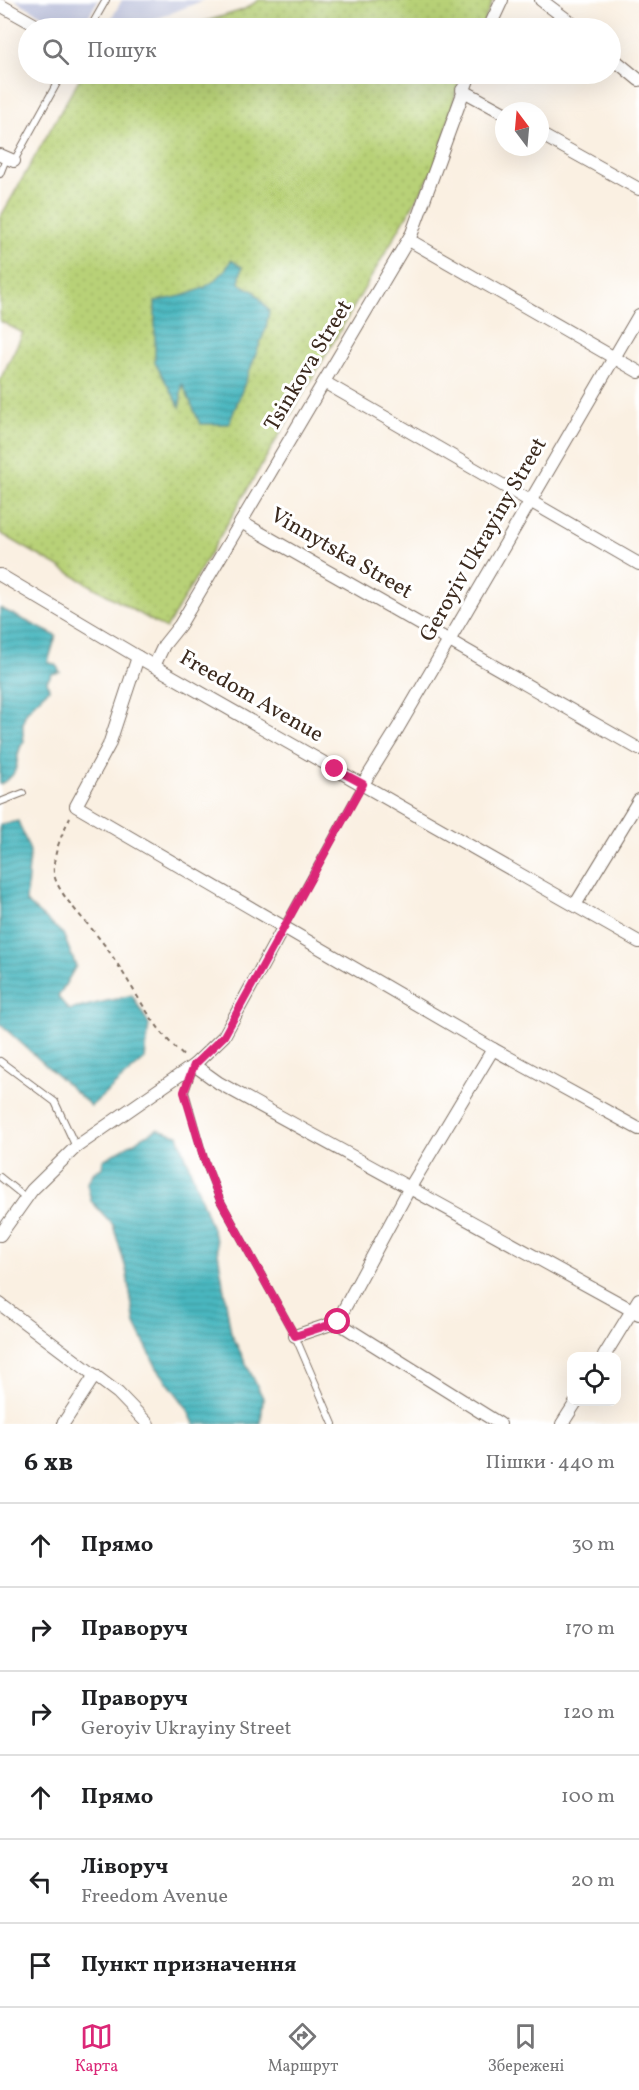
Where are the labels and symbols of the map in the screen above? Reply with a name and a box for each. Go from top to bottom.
north arrow [495,102,549,156]
street label: Tsinkova Street [257,294,361,438]
street label: Geroyiv Ukrayiny Street [413,432,555,648]
street label: Vinnytska Street [264,501,418,608]
street label: Freedom Avenue [173,643,329,751]
route end [321,755,347,781]
route start [324,1308,350,1334]

